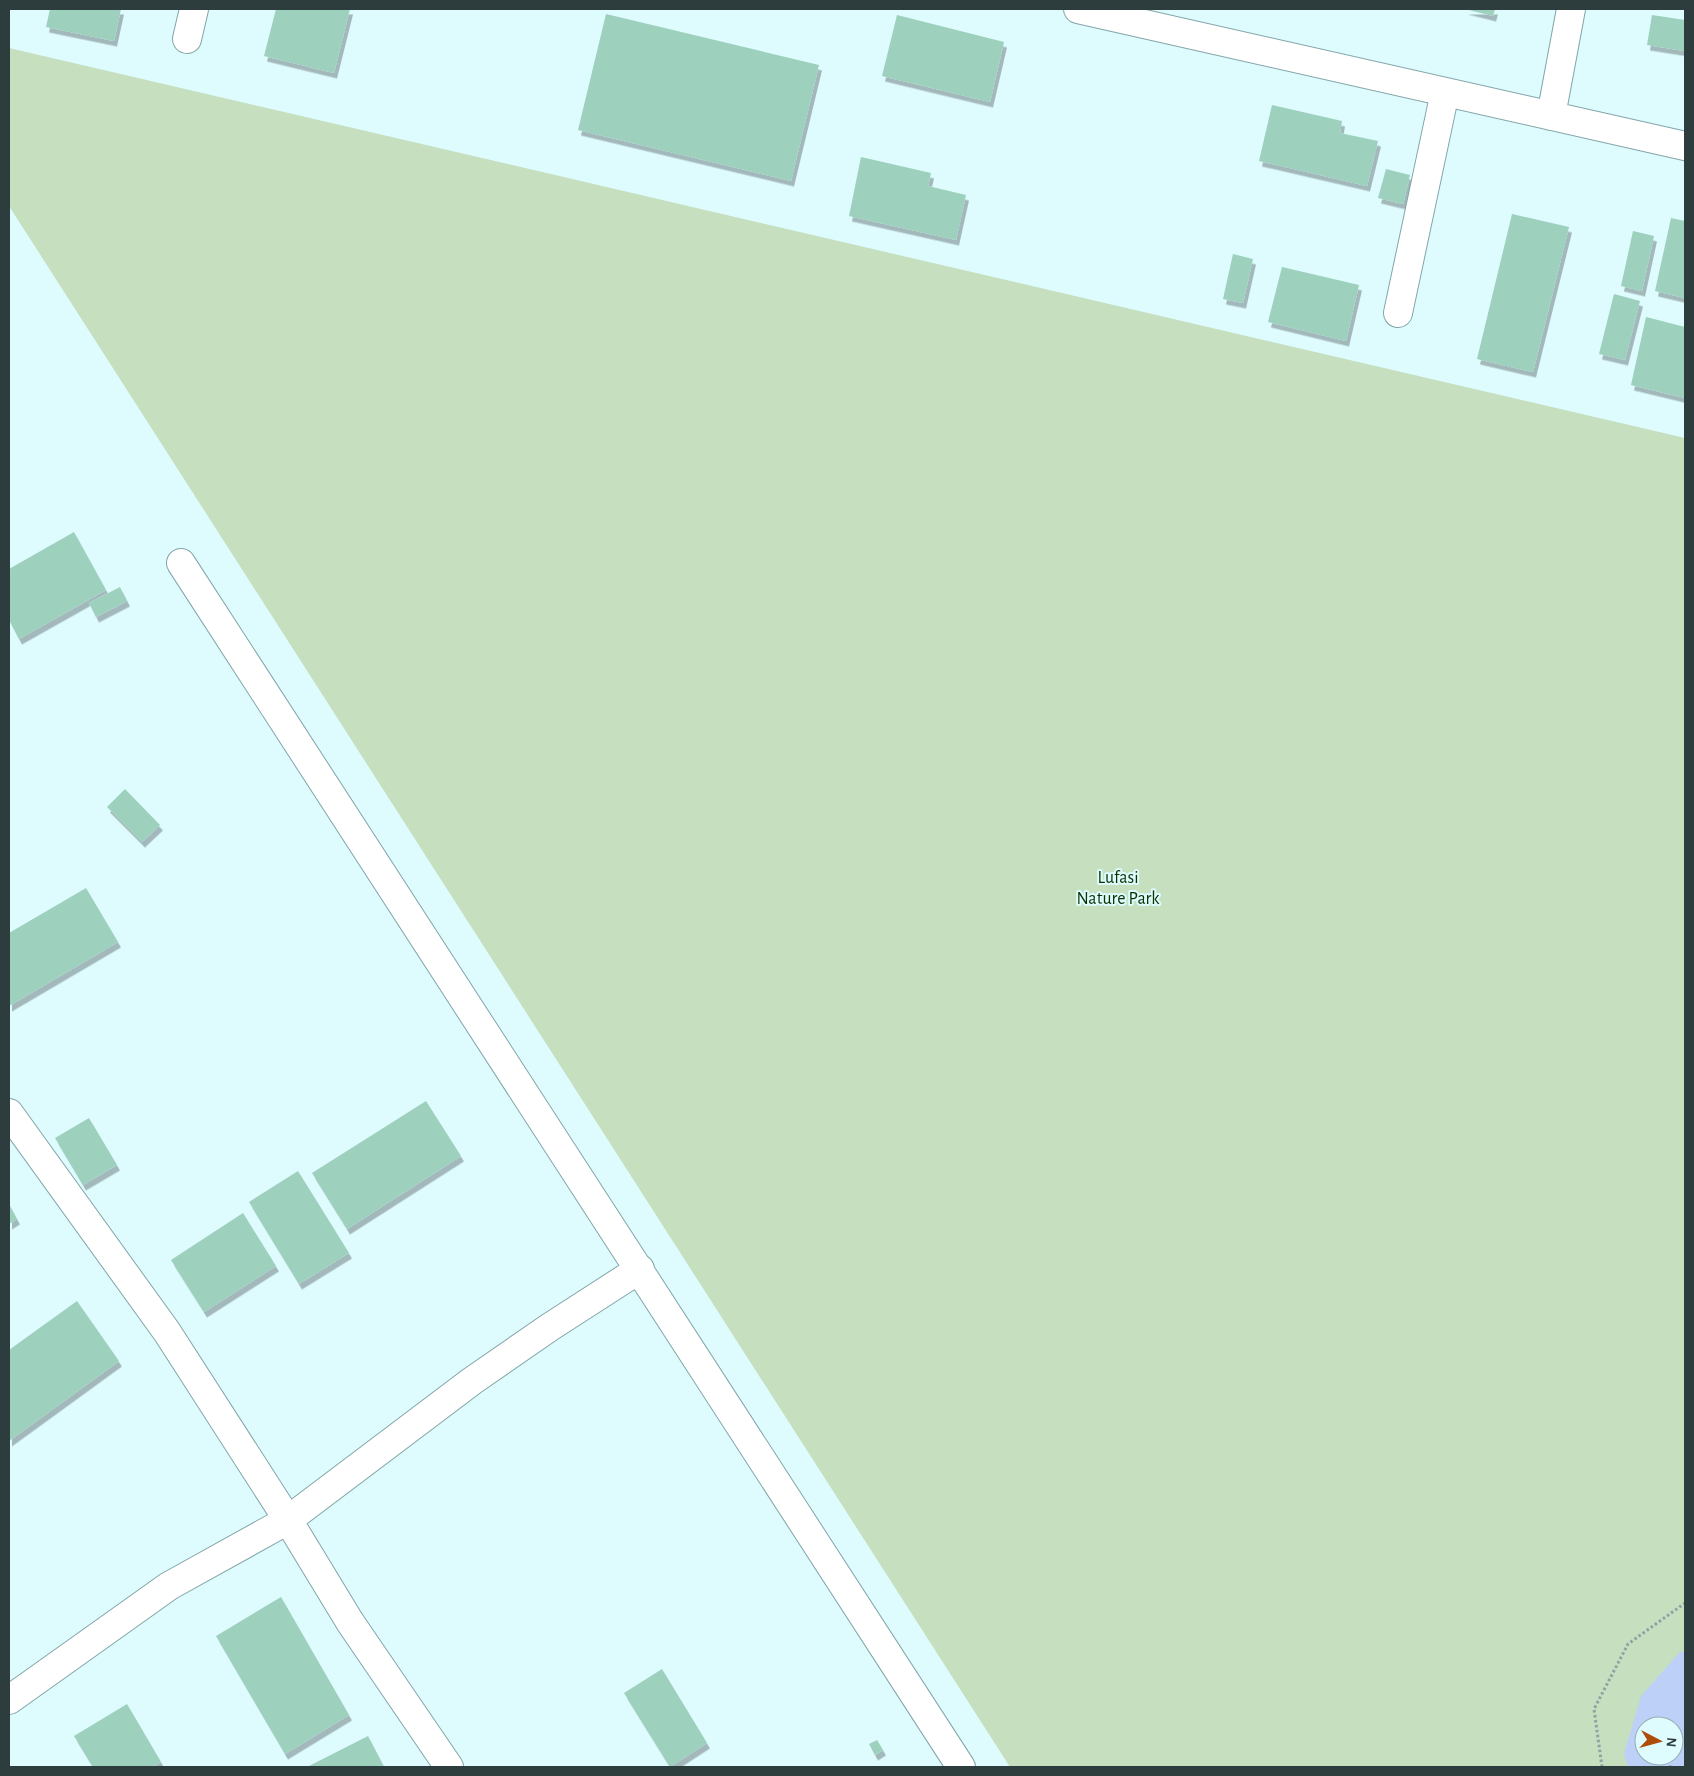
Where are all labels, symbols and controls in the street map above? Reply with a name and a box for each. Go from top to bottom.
park label: Lufasi Nature Park [1076,869,1160,908]
north arrow [1634,1716,1684,1766]
text: N [1663,1737,1678,1748]

